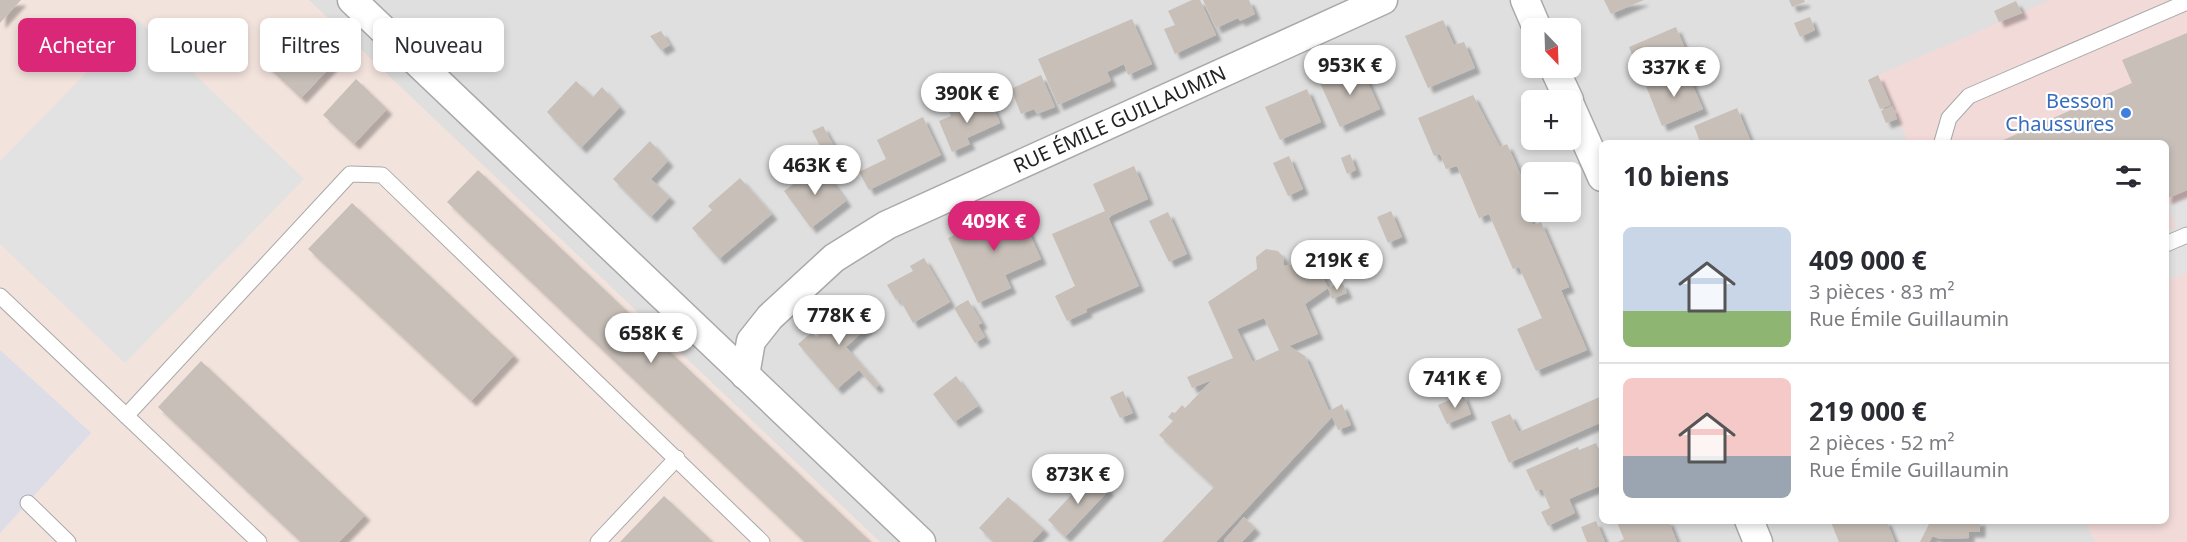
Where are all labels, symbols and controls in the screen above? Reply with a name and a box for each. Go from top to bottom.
chip: Acheter [18,18,136,72]
chip: Louer [148,18,248,72]
chip: Filtres [260,18,361,72]
chip: Nouveau [373,18,504,72]
north arrow [1521,18,1581,78]
map controls [1521,18,1581,222]
pin: 953K € [1301,45,1399,96]
pin: 337K € [1625,47,1723,98]
text: 953K € [1318,51,1382,78]
text: 337K € [1642,53,1706,80]
street label: RUE ÉMILE GUILLAUMIN [1009,59,1230,179]
pin: 390K € [918,73,1016,124]
text: 390K € [935,79,999,106]
place label: Besson Chaussures [2005,87,2114,137]
button: + [1521,90,1581,150]
marker: Besson Chaussures [2119,106,2133,120]
pin: 463K € [766,145,864,196]
text: 463K € [783,151,847,178]
text: 10 biens [1623,158,1729,194]
icon: filters [2112,160,2145,193]
button: − [1521,162,1581,222]
pin: 409K € [945,201,1043,252]
text: 409K € [962,207,1026,234]
pin: 219K € [1288,240,1386,291]
text: 409 000 € [1809,242,1927,278]
text: 219K € [1305,246,1369,273]
icon: home [1671,251,1743,323]
text: 3 pièces · 83 m² [1809,278,1954,305]
pin: 778K € [790,295,888,346]
text: 778K € [807,301,871,328]
text: Rue Émile Guillaumin [1809,305,2009,332]
pin: 658K € [602,313,700,364]
text: 658K € [619,319,683,346]
pin: 741K € [1406,358,1504,409]
text: 741K € [1423,364,1487,391]
text: 219 000 € [1809,393,1927,429]
icon: home [1671,402,1743,474]
text: 2 pièces · 52 m² [1809,429,1954,456]
pin: 873K € [1029,454,1127,505]
text: Rue Émile Guillaumin [1809,456,2009,483]
text: 873K € [1046,460,1110,487]

